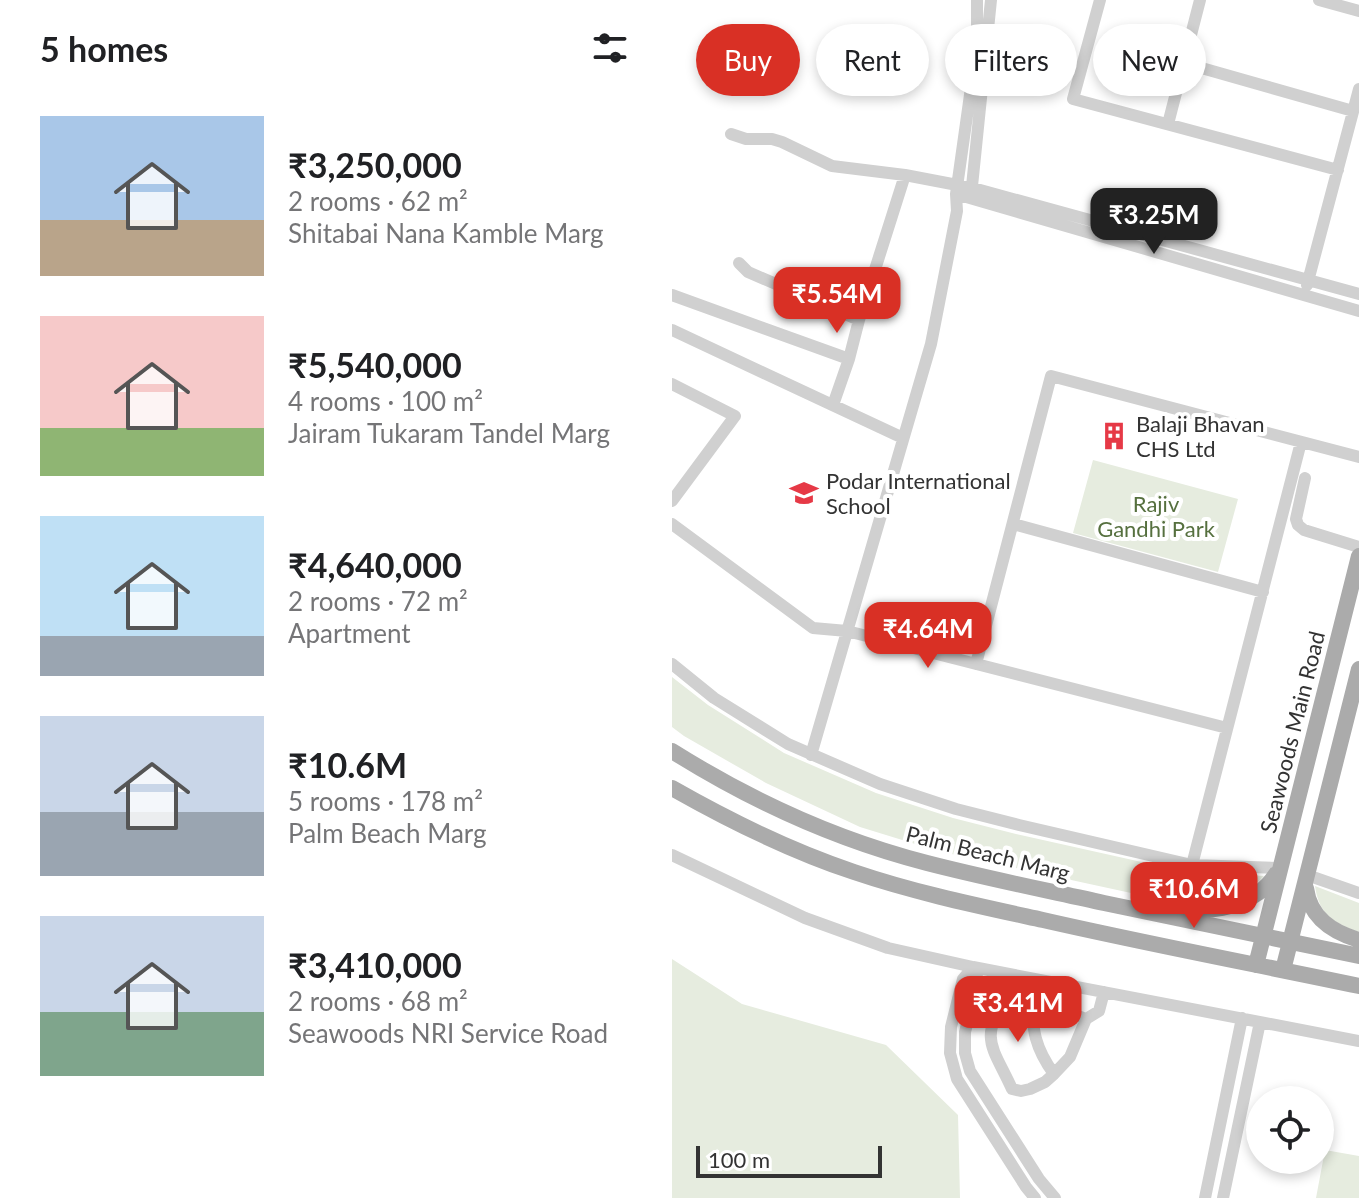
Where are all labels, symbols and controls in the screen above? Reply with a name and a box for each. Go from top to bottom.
chip: Buy [696,24,800,96]
chip: Rent [816,24,929,96]
chip: Filters [945,24,1077,96]
chip: New [1093,24,1206,96]
icon: filters [588,26,632,70]
text: 5 homes [40,28,168,69]
text: ₹3,250,000 [288,144,462,185]
icon: home [104,148,200,244]
text: 2 rooms · 62 m² [288,185,468,217]
pin: ₹3.25M [1089,188,1219,256]
text: ₹3.25M [1108,198,1200,230]
text: Shitabai Nana Kamble Marg [288,217,604,249]
pin: ₹5.54M [772,267,902,335]
text: ₹5.54M [791,277,883,309]
text: ₹5,540,000 [288,344,462,385]
icon: home [104,348,200,444]
text: 4 rooms · 100 m² [288,385,483,417]
place label: Balaji Bhavan CHS Ltd [1136,410,1265,462]
text: Jairam Tukaram Tandel Marg [288,417,610,449]
building icon: Balaji Bhavan CHS Ltd [1099,421,1129,451]
place label: Podar International School [826,467,1011,519]
school or university icon: Podar International School [789,478,819,508]
park label: Rajiv Gandhi Park [1097,490,1216,542]
text: ₹4,640,000 [288,544,462,585]
icon: home [104,548,200,644]
text: 2 rooms · 72 m² [288,585,468,617]
pin: ₹4.64M [863,602,993,670]
text: ₹4.64M [882,612,974,644]
text: Apartment [288,617,411,649]
street label: Seawoods Main Road [1254,628,1330,836]
text: ₹10.6M [288,744,407,785]
icon: home [104,748,200,844]
text: 5 rooms · 178 m² [288,785,483,817]
text: Palm Beach Marg [288,817,487,849]
street label: Palm Beach Marg [903,820,1073,886]
pin: ₹10.6M [1129,862,1259,930]
text: ₹10.6M [1148,872,1240,904]
text: ₹3,410,000 [288,944,462,985]
icon: home [104,948,200,1044]
pin: ₹3.41M [953,976,1083,1044]
text: 2 rooms · 68 m² [288,985,468,1017]
text: ₹3.41M [972,986,1064,1018]
text: Seawoods NRI Service Road [288,1017,608,1049]
map controls [1246,1086,1334,1174]
button: locate [1246,1086,1334,1174]
scale bar [696,1142,882,1178]
text: 100 m [708,1146,770,1173]

